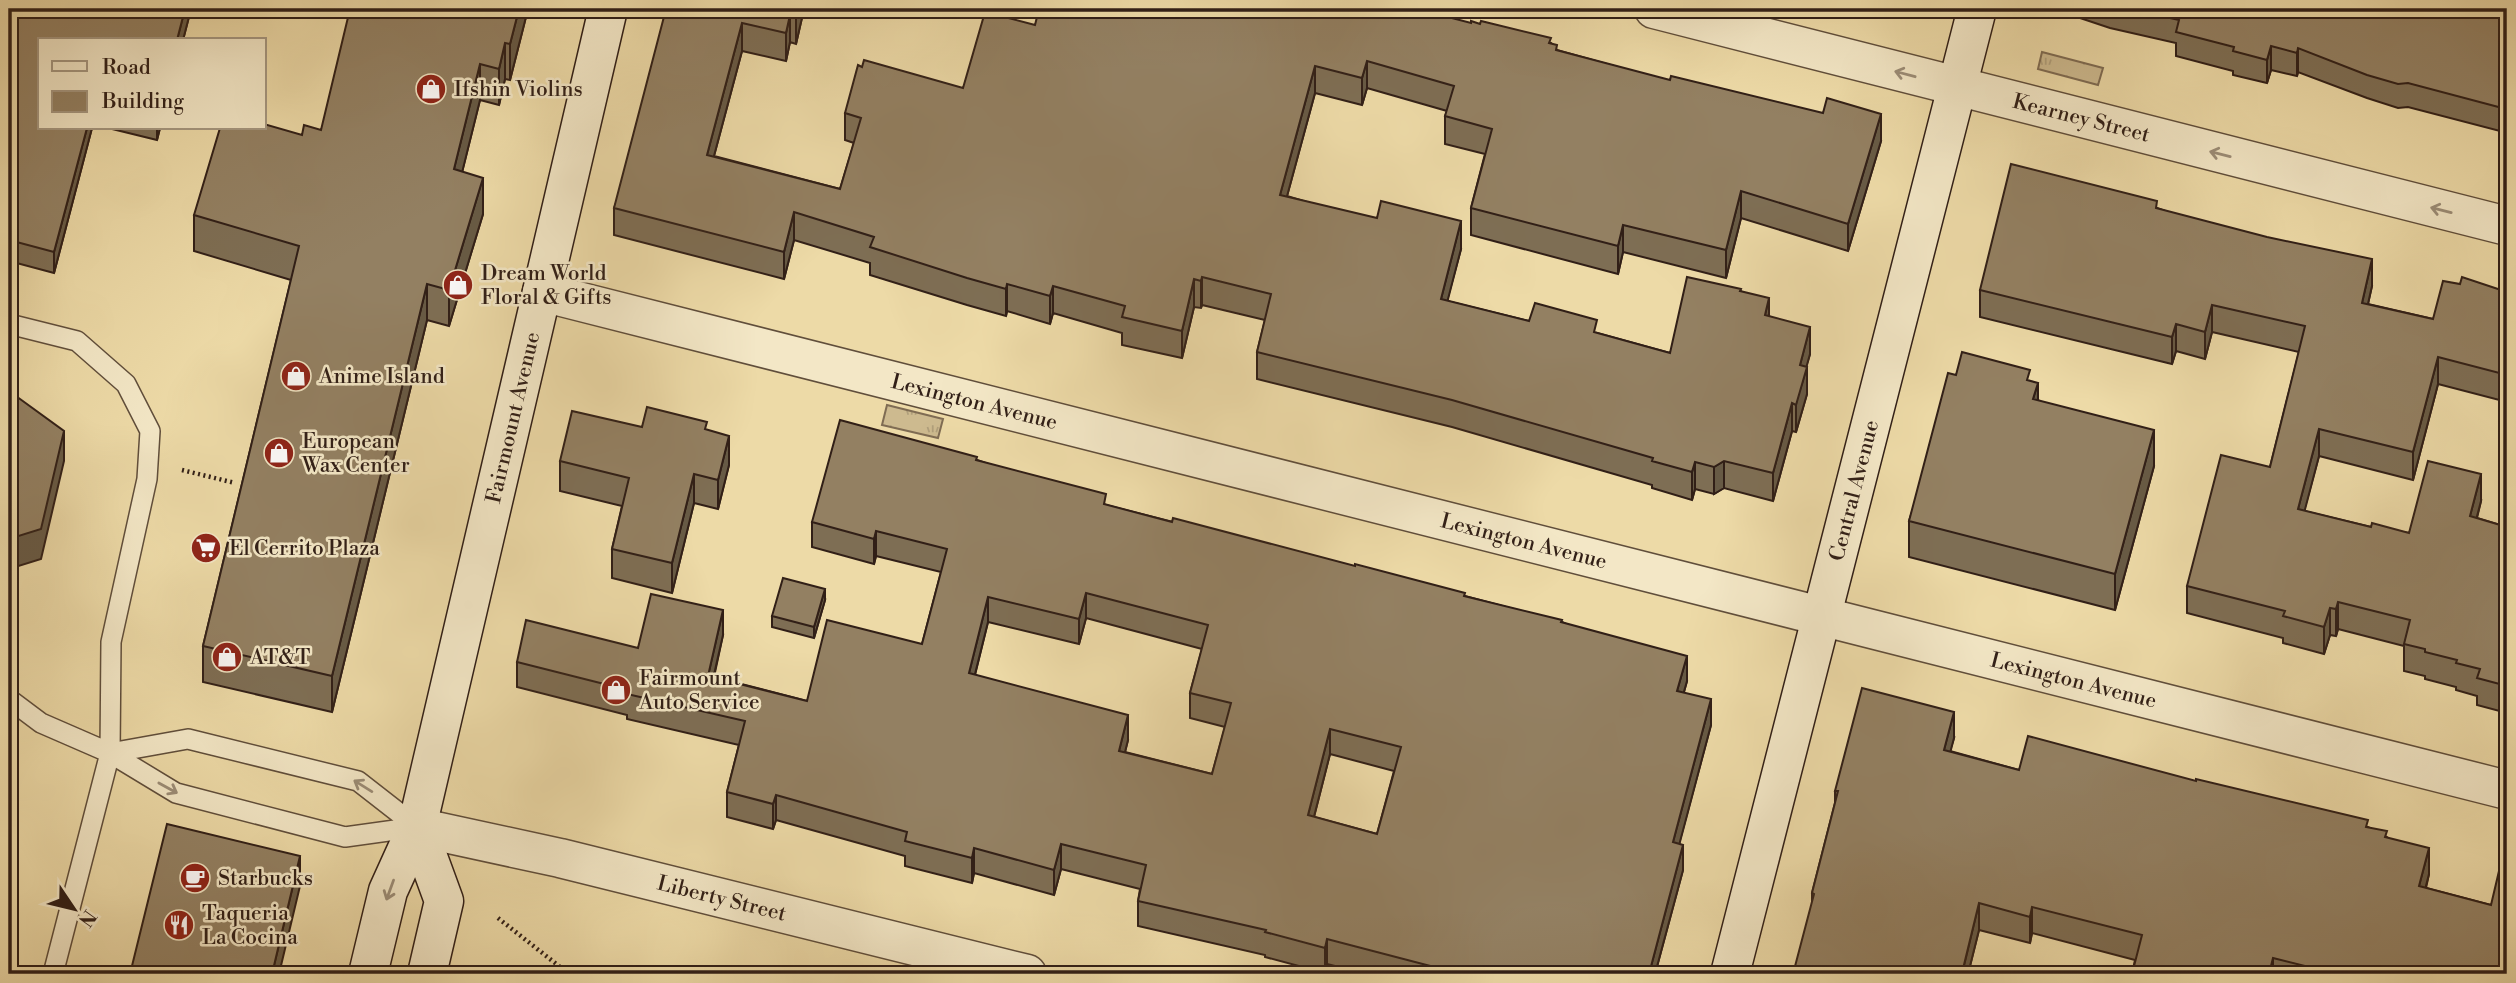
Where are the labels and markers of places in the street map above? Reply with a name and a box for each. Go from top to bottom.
shop icon: Ifshin Violins [414,72,448,106]
place label: Ifshin Violins [454,77,583,103]
place label: Dream World Floral & Gifts [481,261,612,311]
shop icon: Dream World Floral & Gifts [441,268,475,302]
shop icon: Anime Island [279,359,313,393]
place label: Anime Island [318,364,445,390]
place label: European Wax Center [301,429,410,479]
shop icon: European Wax Center [262,436,296,470]
supermarket icon: El Cerrito Plaza [189,531,223,565]
place label: El Cerrito Plaza [229,536,380,562]
shop icon: AT&T [210,640,244,674]
place label: AT&T [249,645,310,671]
place label: Fairmount Auto Service [638,666,760,716]
shop icon: Fairmount Auto Service [599,673,633,707]
cafe icon: Starbucks [178,861,212,895]
place label: Starbucks [218,866,313,892]
place label: Taqueria La Cocina [202,901,298,951]
restaurant icon: Taqueria La Cocina [162,908,196,942]

